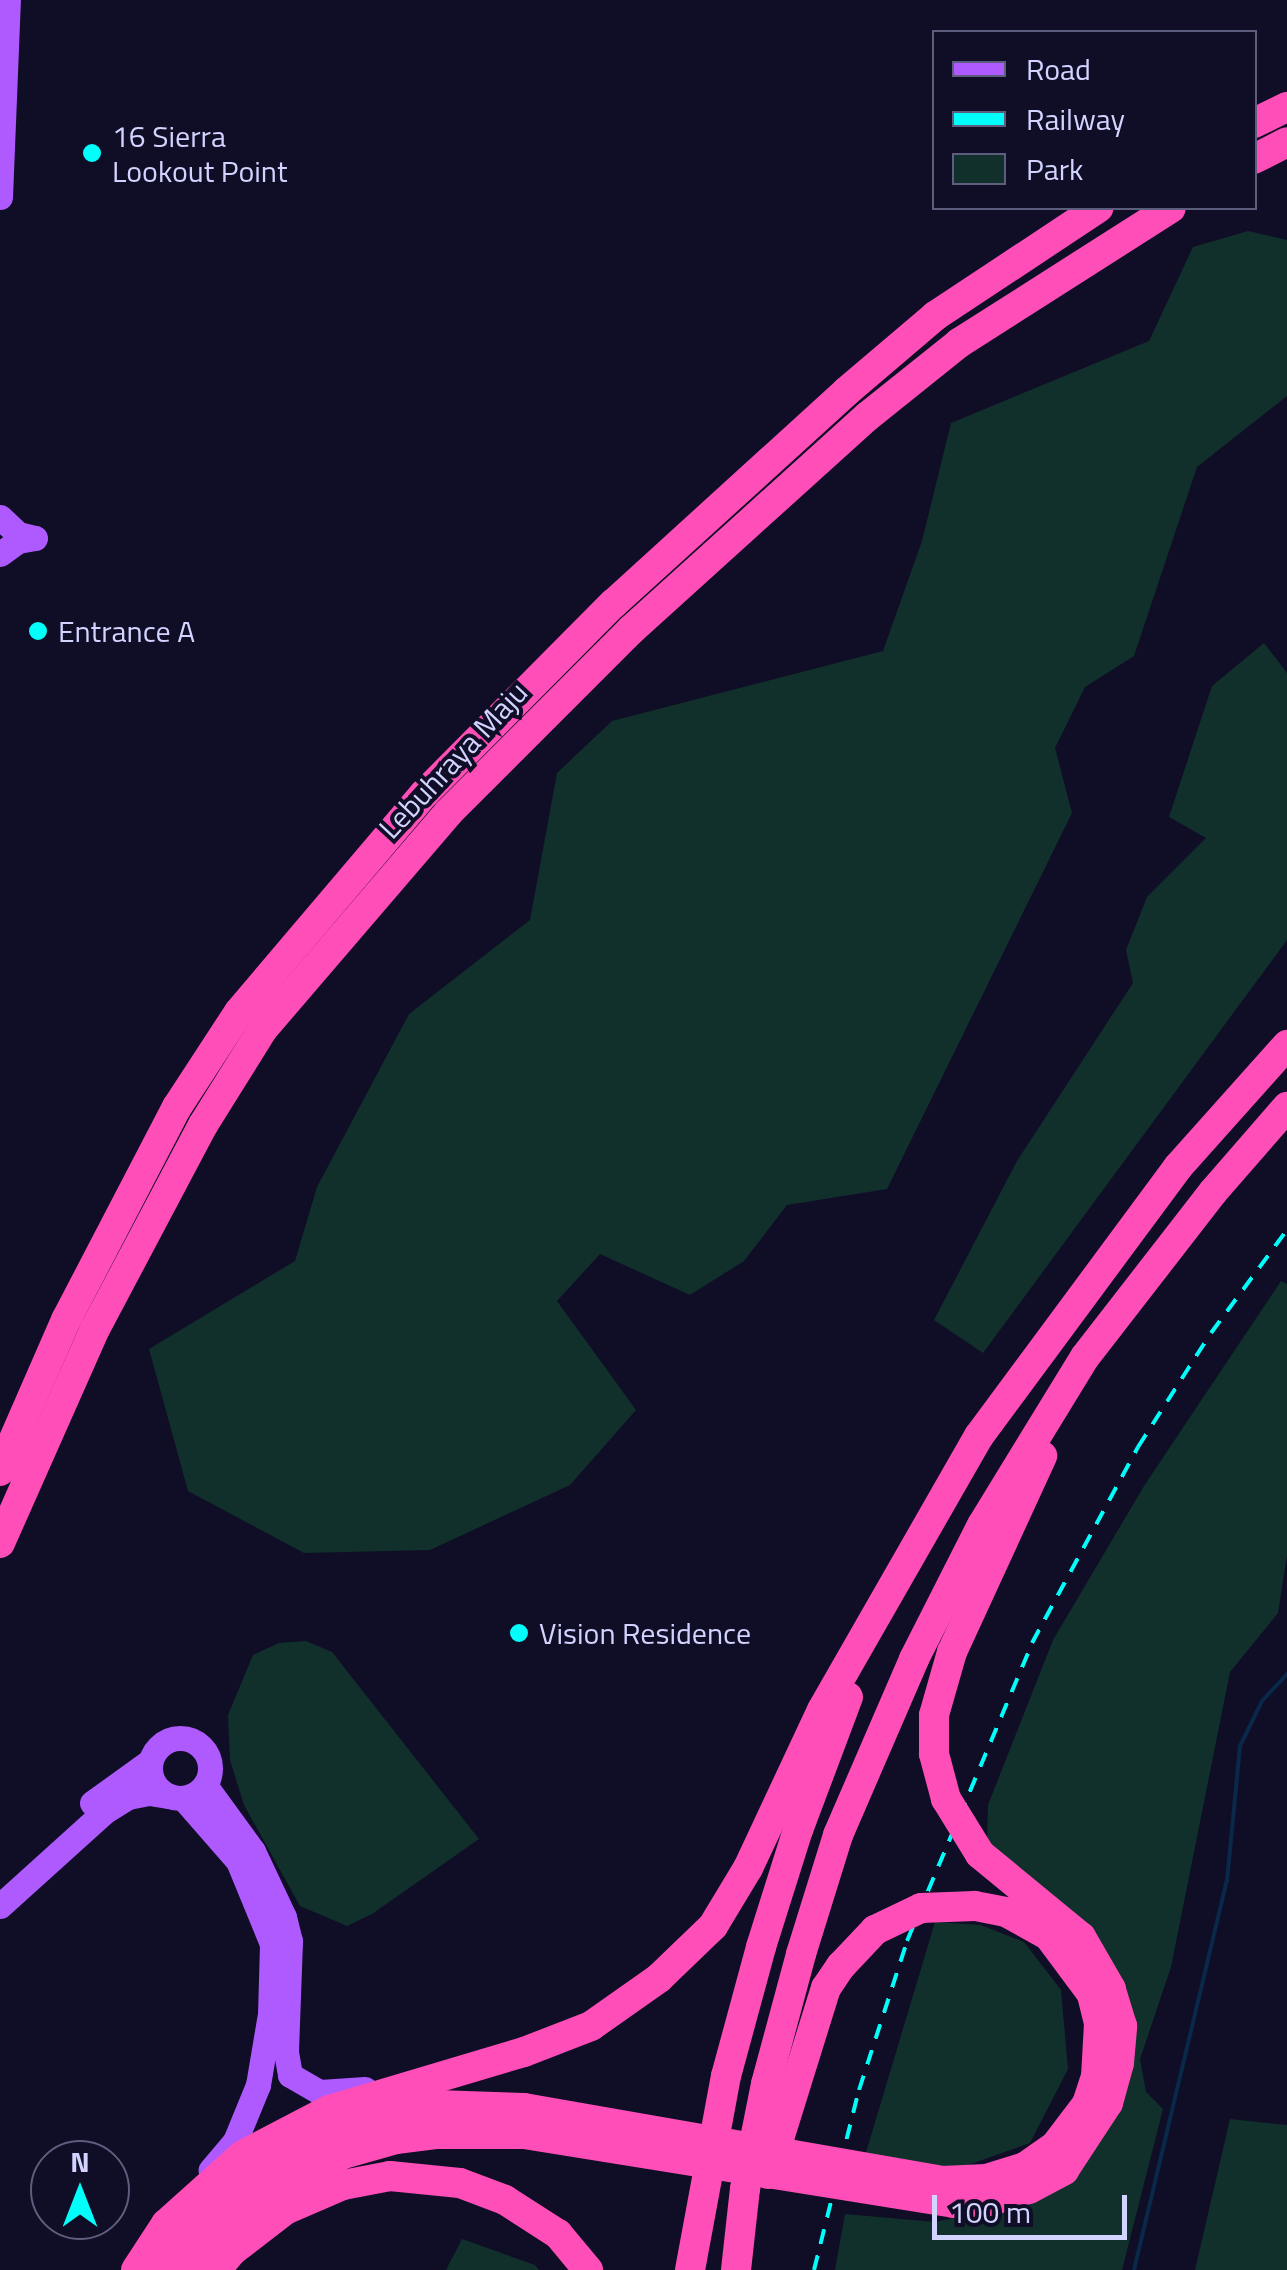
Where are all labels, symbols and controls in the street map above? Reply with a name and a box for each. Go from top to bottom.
legend [932,30,1257,210]
text: Road [1026,46,1091,92]
text: Railway [1026,96,1125,142]
place label: 16 Sierra Lookout Point [112,118,287,188]
marker: 16 Sierra Lookout Point [81,142,103,164]
text: Park [1026,146,1083,192]
place label: Entrance A [58,613,195,649]
marker: Entrance A [27,620,49,642]
street label: Lebuhraya Maju [371,674,535,846]
place label: Vision Residence [539,1615,751,1651]
marker: Vision Residence [508,1622,530,1644]
north arrow [30,2140,130,2240]
text: N [70,2140,90,2183]
scale bar [937,2175,1132,2237]
text: 100 m [949,2189,1031,2235]

